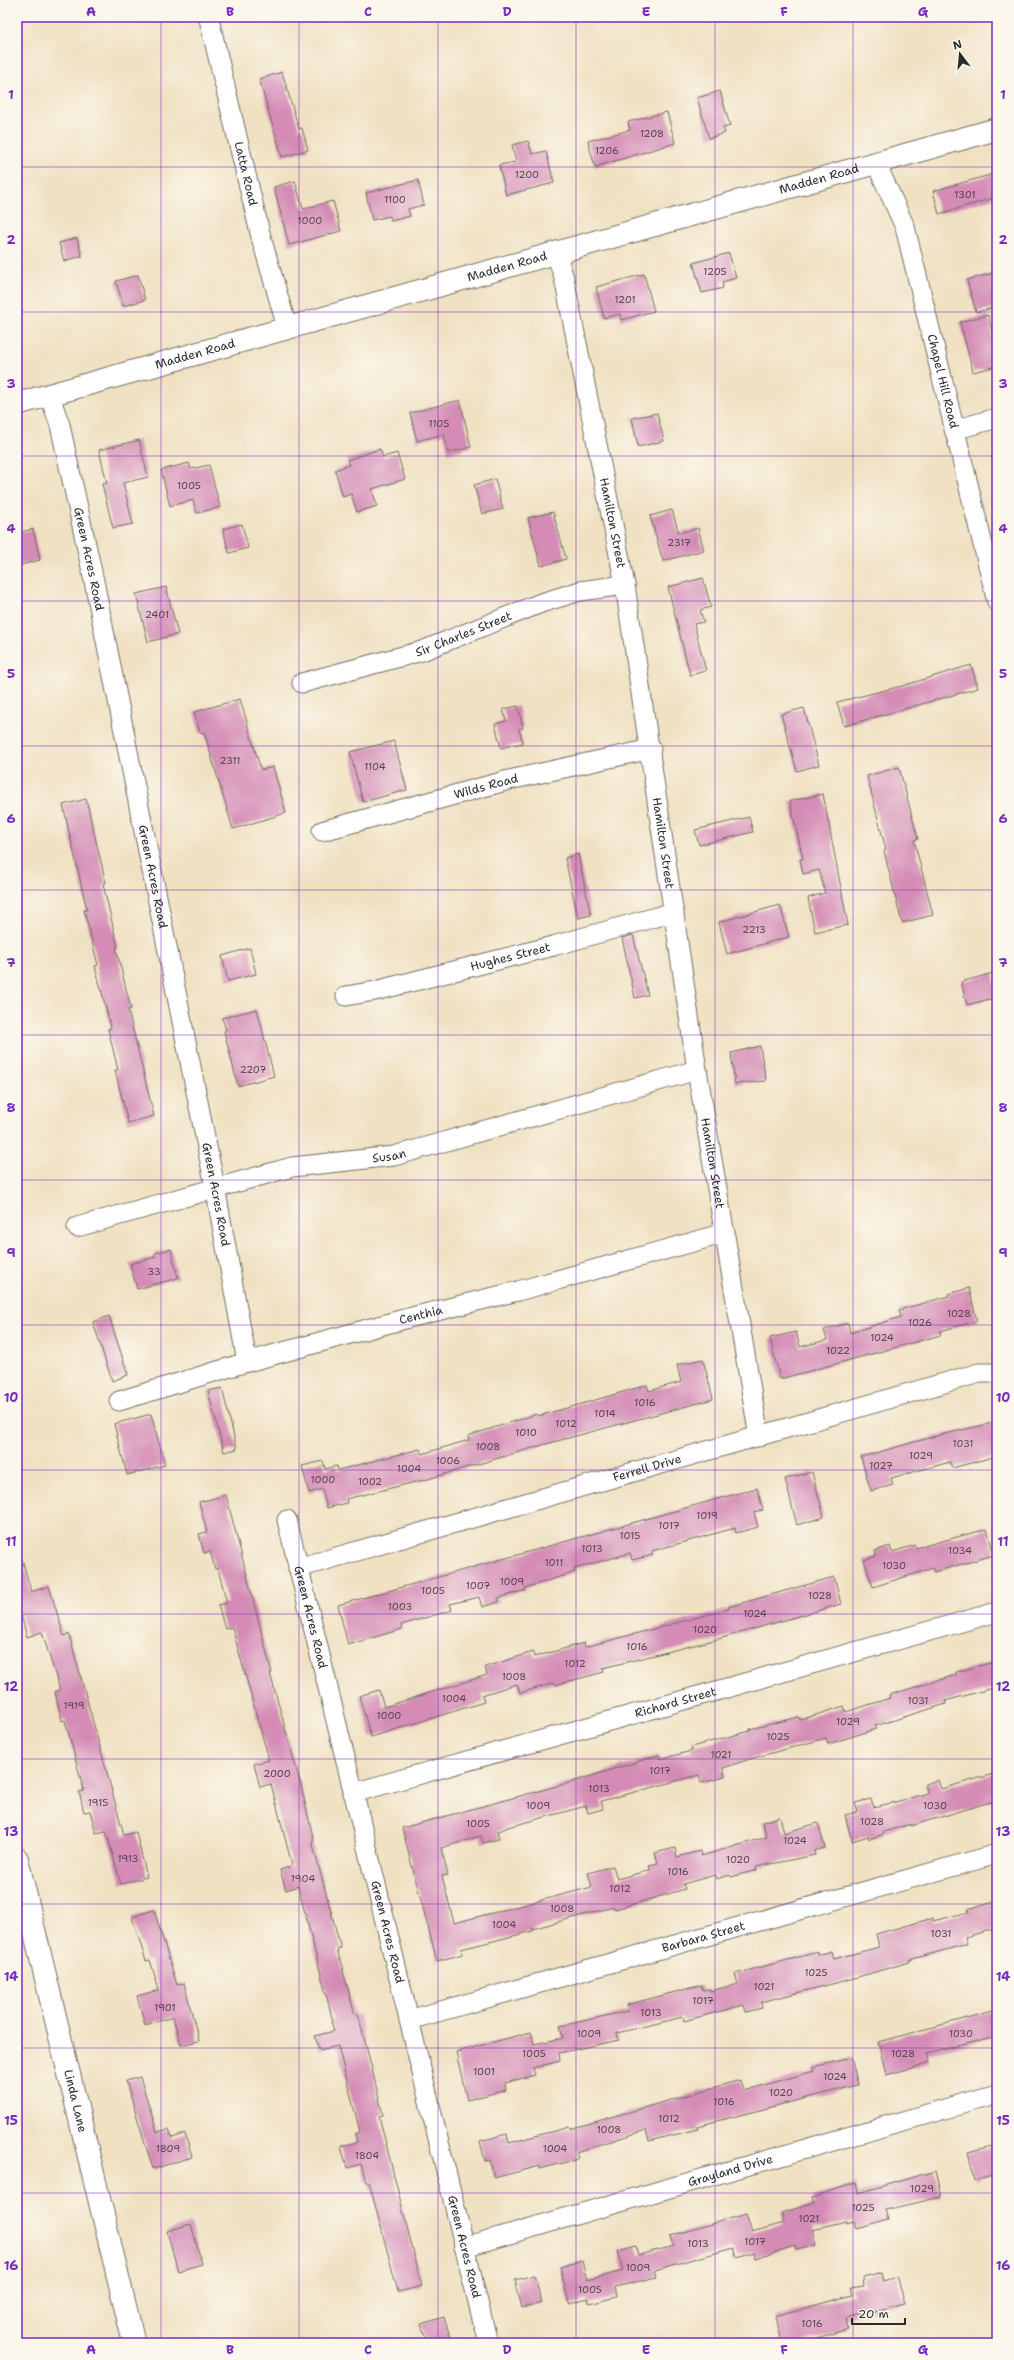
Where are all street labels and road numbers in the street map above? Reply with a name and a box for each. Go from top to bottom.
street label: Latta Road [231,140,261,208]
street label: Madden Road [777,160,861,198]
street label: Madden Road [465,248,549,285]
street label: Chapel Hill Road [924,332,962,430]
street label: Madden Road [153,335,237,373]
street label: Hamilton Street [596,476,630,570]
street label: Green Acres Road [70,506,108,612]
street label: Sir Charles Street [414,608,514,660]
street label: Wilds Road [452,770,520,803]
street label: Hamilton Street [649,796,678,890]
street label: Green Acres Road [135,823,171,930]
street label: Hughes Street [468,939,552,975]
street label: Hamilton Street [697,1116,728,1210]
street label: Green Acres Road [198,1141,234,1248]
street label: Susan [372,1145,408,1166]
street label: Centhia [397,1302,445,1328]
street label: Ferrell Drive [611,1451,683,1485]
street label: Green Acres Road [290,1564,331,1671]
street label: Richard Street [633,1683,718,1721]
street label: Green Acres Road [367,1879,408,1985]
street label: Barbara Street [660,1918,747,1956]
street label: Linda Lane [60,2068,91,2134]
street label: Grayland Drive [686,2151,775,2190]
street label: Green Acres Road [444,2194,485,2300]

